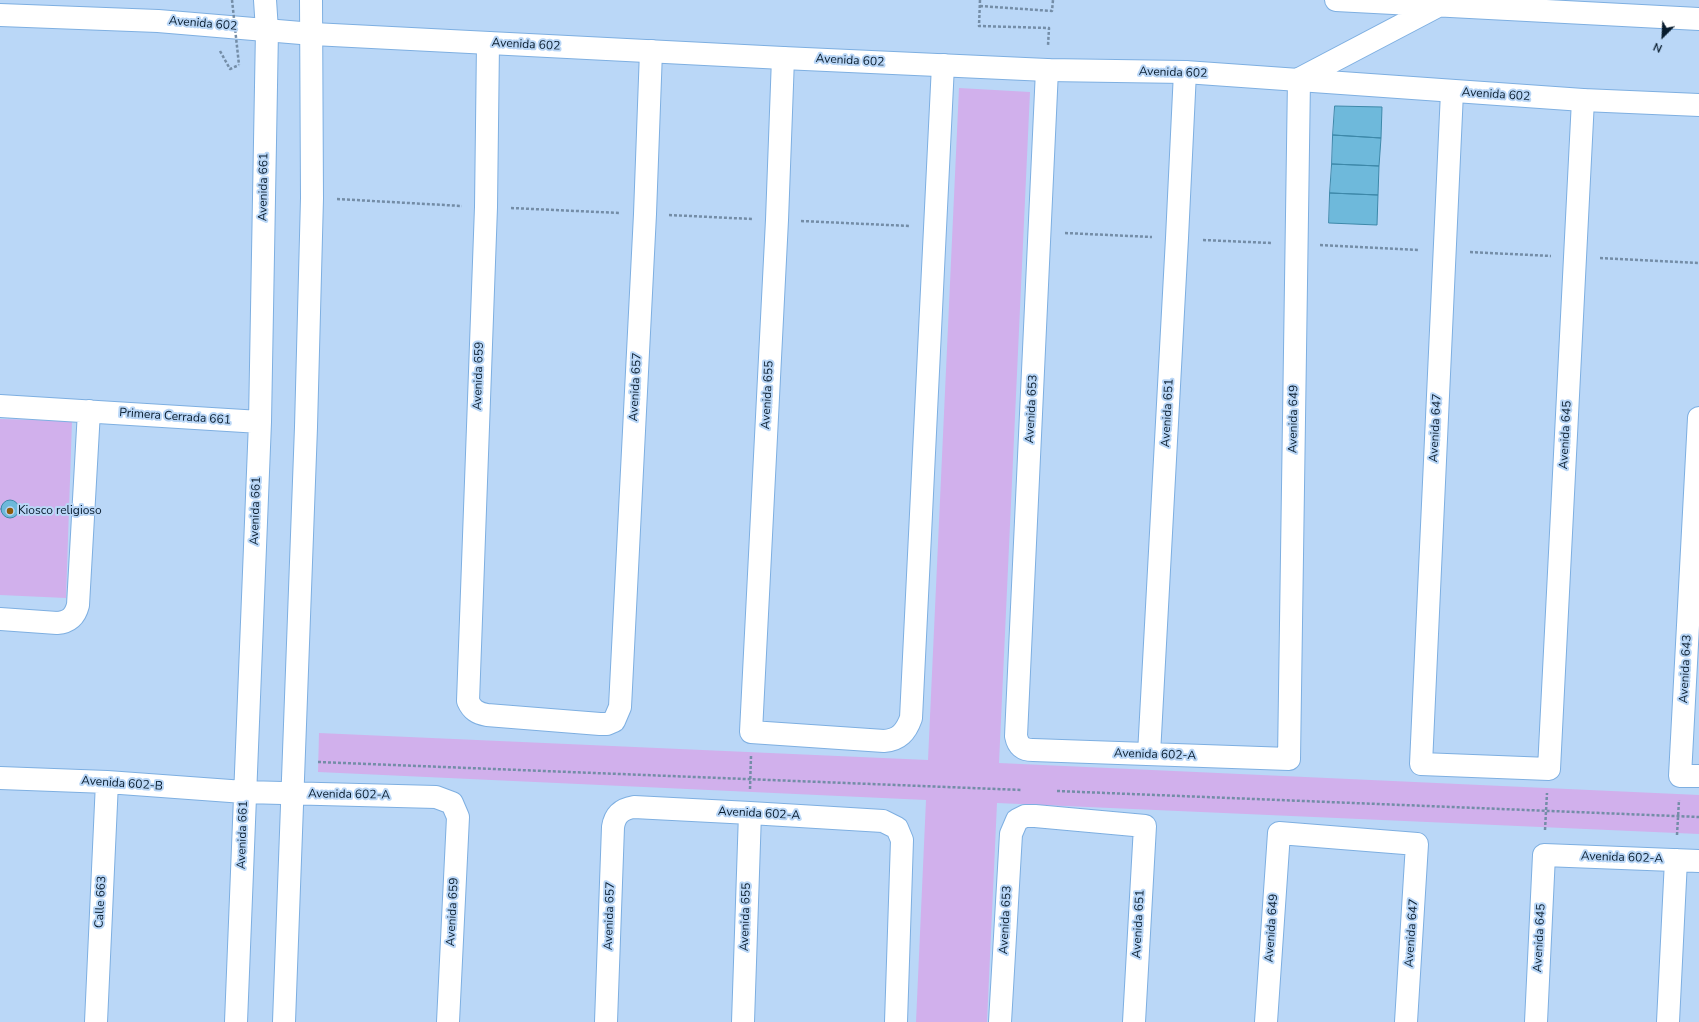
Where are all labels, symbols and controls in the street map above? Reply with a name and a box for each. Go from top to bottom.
street label: Avenida 602 [168,14,238,34]
north arrow [1643,16,1683,56]
street label: Avenida 602 [491,36,561,54]
text: N [1651,39,1665,56]
street label: Avenida 602 [815,52,885,70]
street label: Avenida 602 [1138,65,1208,81]
street label: Avenida 602 [1461,85,1531,105]
street label: Avenida 661 [256,153,272,221]
street label: Avenida 659 [471,341,487,411]
street label: Avenida 657 [627,352,645,422]
street label: Avenida 655 [759,360,777,430]
street label: Avenida 653 [1023,374,1041,444]
street label: Avenida 651 [1159,378,1177,448]
street label: Avenida 649 [1286,385,1302,453]
street label: Avenida 647 [1427,393,1445,463]
street label: Avenida 645 [1557,400,1575,470]
street label: Primera Cerrada 661 [119,406,231,428]
street label: Avenida 661 [248,476,264,546]
place label: Kiosco religioso [18,504,102,518]
marker: Kiosco religioso [5,506,15,516]
street label: Avenida 643 [1677,634,1695,704]
street label: Avenida 602-A [1114,746,1196,764]
street label: Avenida 602-B [81,774,163,794]
street label: Avenida 602-A [308,787,390,803]
street label: Avenida 661 [235,800,251,870]
street label: Avenida 602-A [718,805,800,823]
street label: Avenida 602-A [1581,849,1663,867]
street label: Calle 663 [92,875,110,929]
street label: Avenida 659 [444,877,462,947]
street label: Avenida 657 [602,881,618,951]
street label: Avenida 655 [738,882,754,952]
street label: Avenida 653 [997,885,1015,955]
street label: Avenida 651 [1130,889,1148,959]
street label: Avenida 649 [1262,893,1282,963]
street label: Avenida 647 [1402,898,1422,968]
street label: Avenida 645 [1531,903,1549,973]

